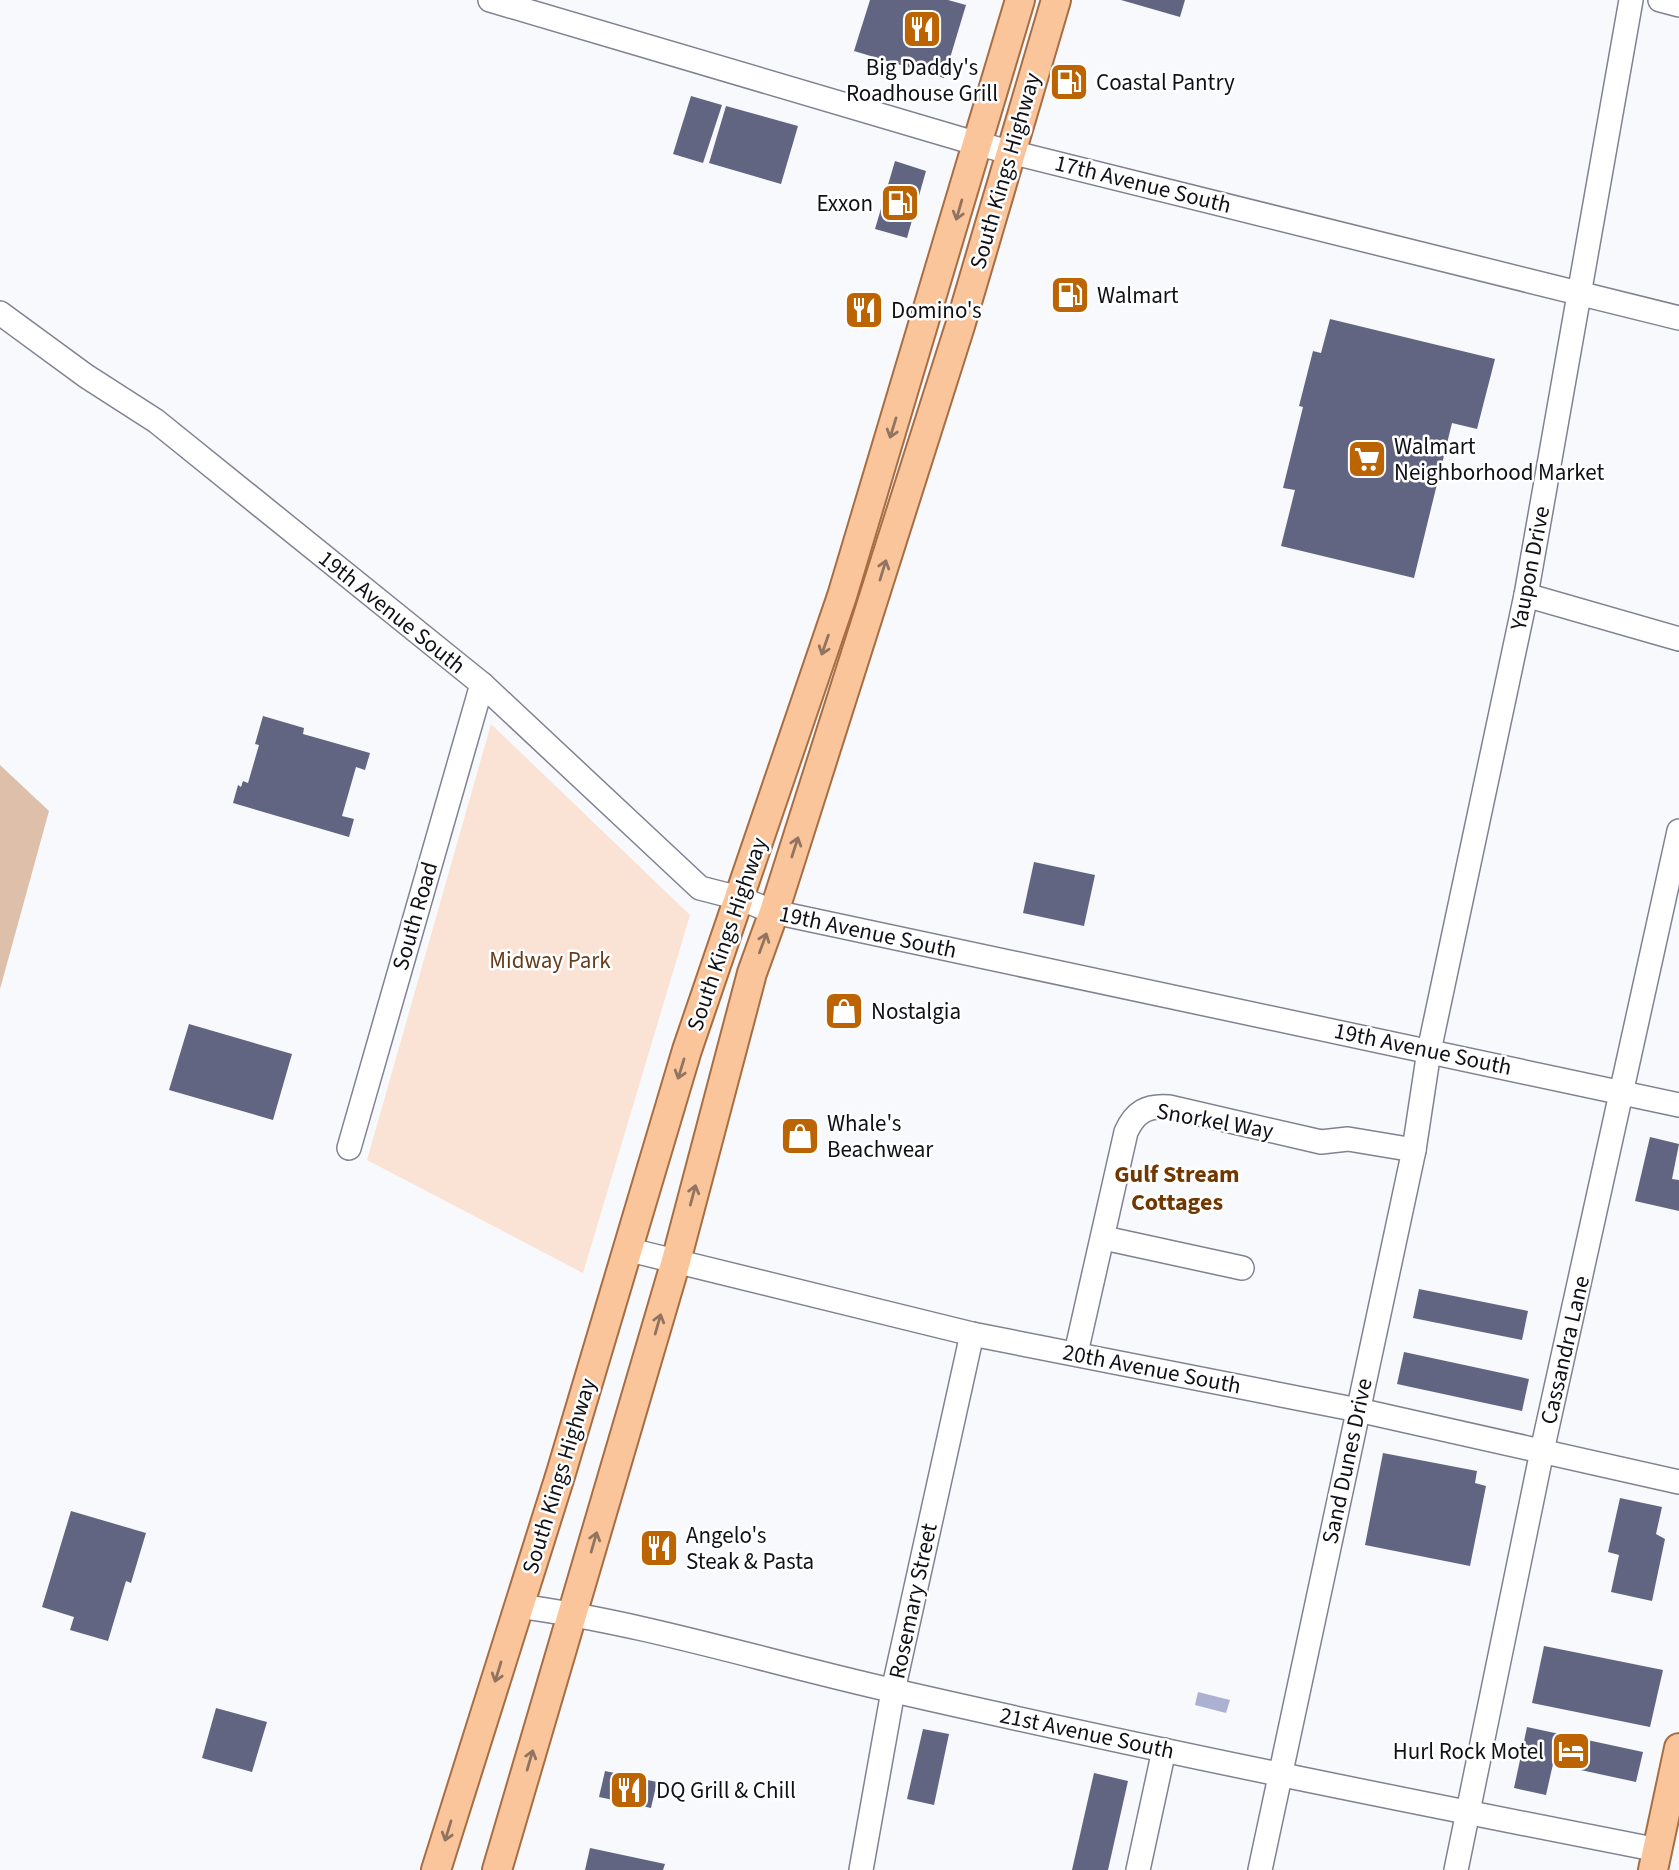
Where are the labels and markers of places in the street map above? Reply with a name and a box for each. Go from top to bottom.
restaurant icon: Big Daddy's Roadhouse Grill [901,8,943,50]
place label: Big Daddy's Roadhouse Grill [846,51,998,110]
fuel station icon: Coastal Pantry [1048,61,1090,103]
place label: Coastal Pantry [1096,66,1235,99]
fuel station icon: Exxon [879,182,921,224]
place label: Exxon [816,187,873,220]
fuel station icon: Walmart [1049,274,1091,316]
place label: Walmart [1097,279,1179,312]
restaurant icon: Domino's [843,289,885,331]
place label: Domino's [891,294,982,327]
place label: Walmart Neighborhood Market [1394,430,1604,489]
supermarket icon: Walmart Neighborhood Market [1346,438,1388,480]
shop icon: Nostalgia [823,990,865,1032]
place label: Nostalgia [871,995,961,1028]
place label: Whale's Beachwear [827,1107,934,1166]
shop icon: Whale's Beachwear [779,1115,821,1157]
place label: Angelo's Steak & Pasta [686,1519,814,1578]
restaurant icon: Angelo's Steak & Pasta [638,1527,680,1569]
hotel icon: Hurl Rock Motel [1550,1730,1592,1772]
place label: Hurl Rock Motel [1393,1735,1544,1768]
restaurant icon: DQ Grill & Chill [608,1769,650,1811]
place label: DQ Grill & Chill [656,1774,796,1807]

